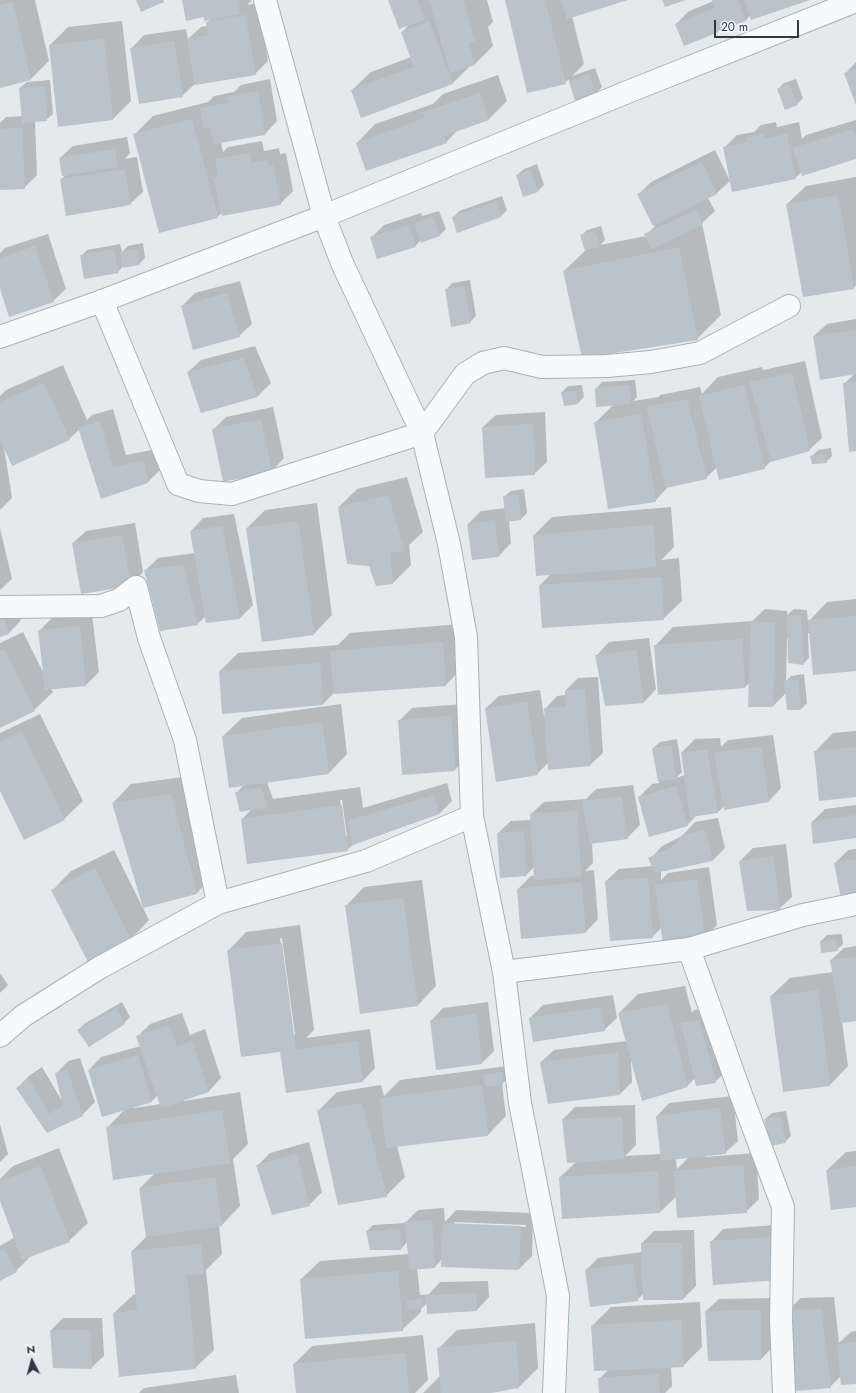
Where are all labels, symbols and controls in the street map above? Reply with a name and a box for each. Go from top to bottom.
scale bar [716,12,801,38]
text: 20 m [721,18,748,36]
north arrow [12,1341,52,1381]
text: N [26,1341,36,1357]

